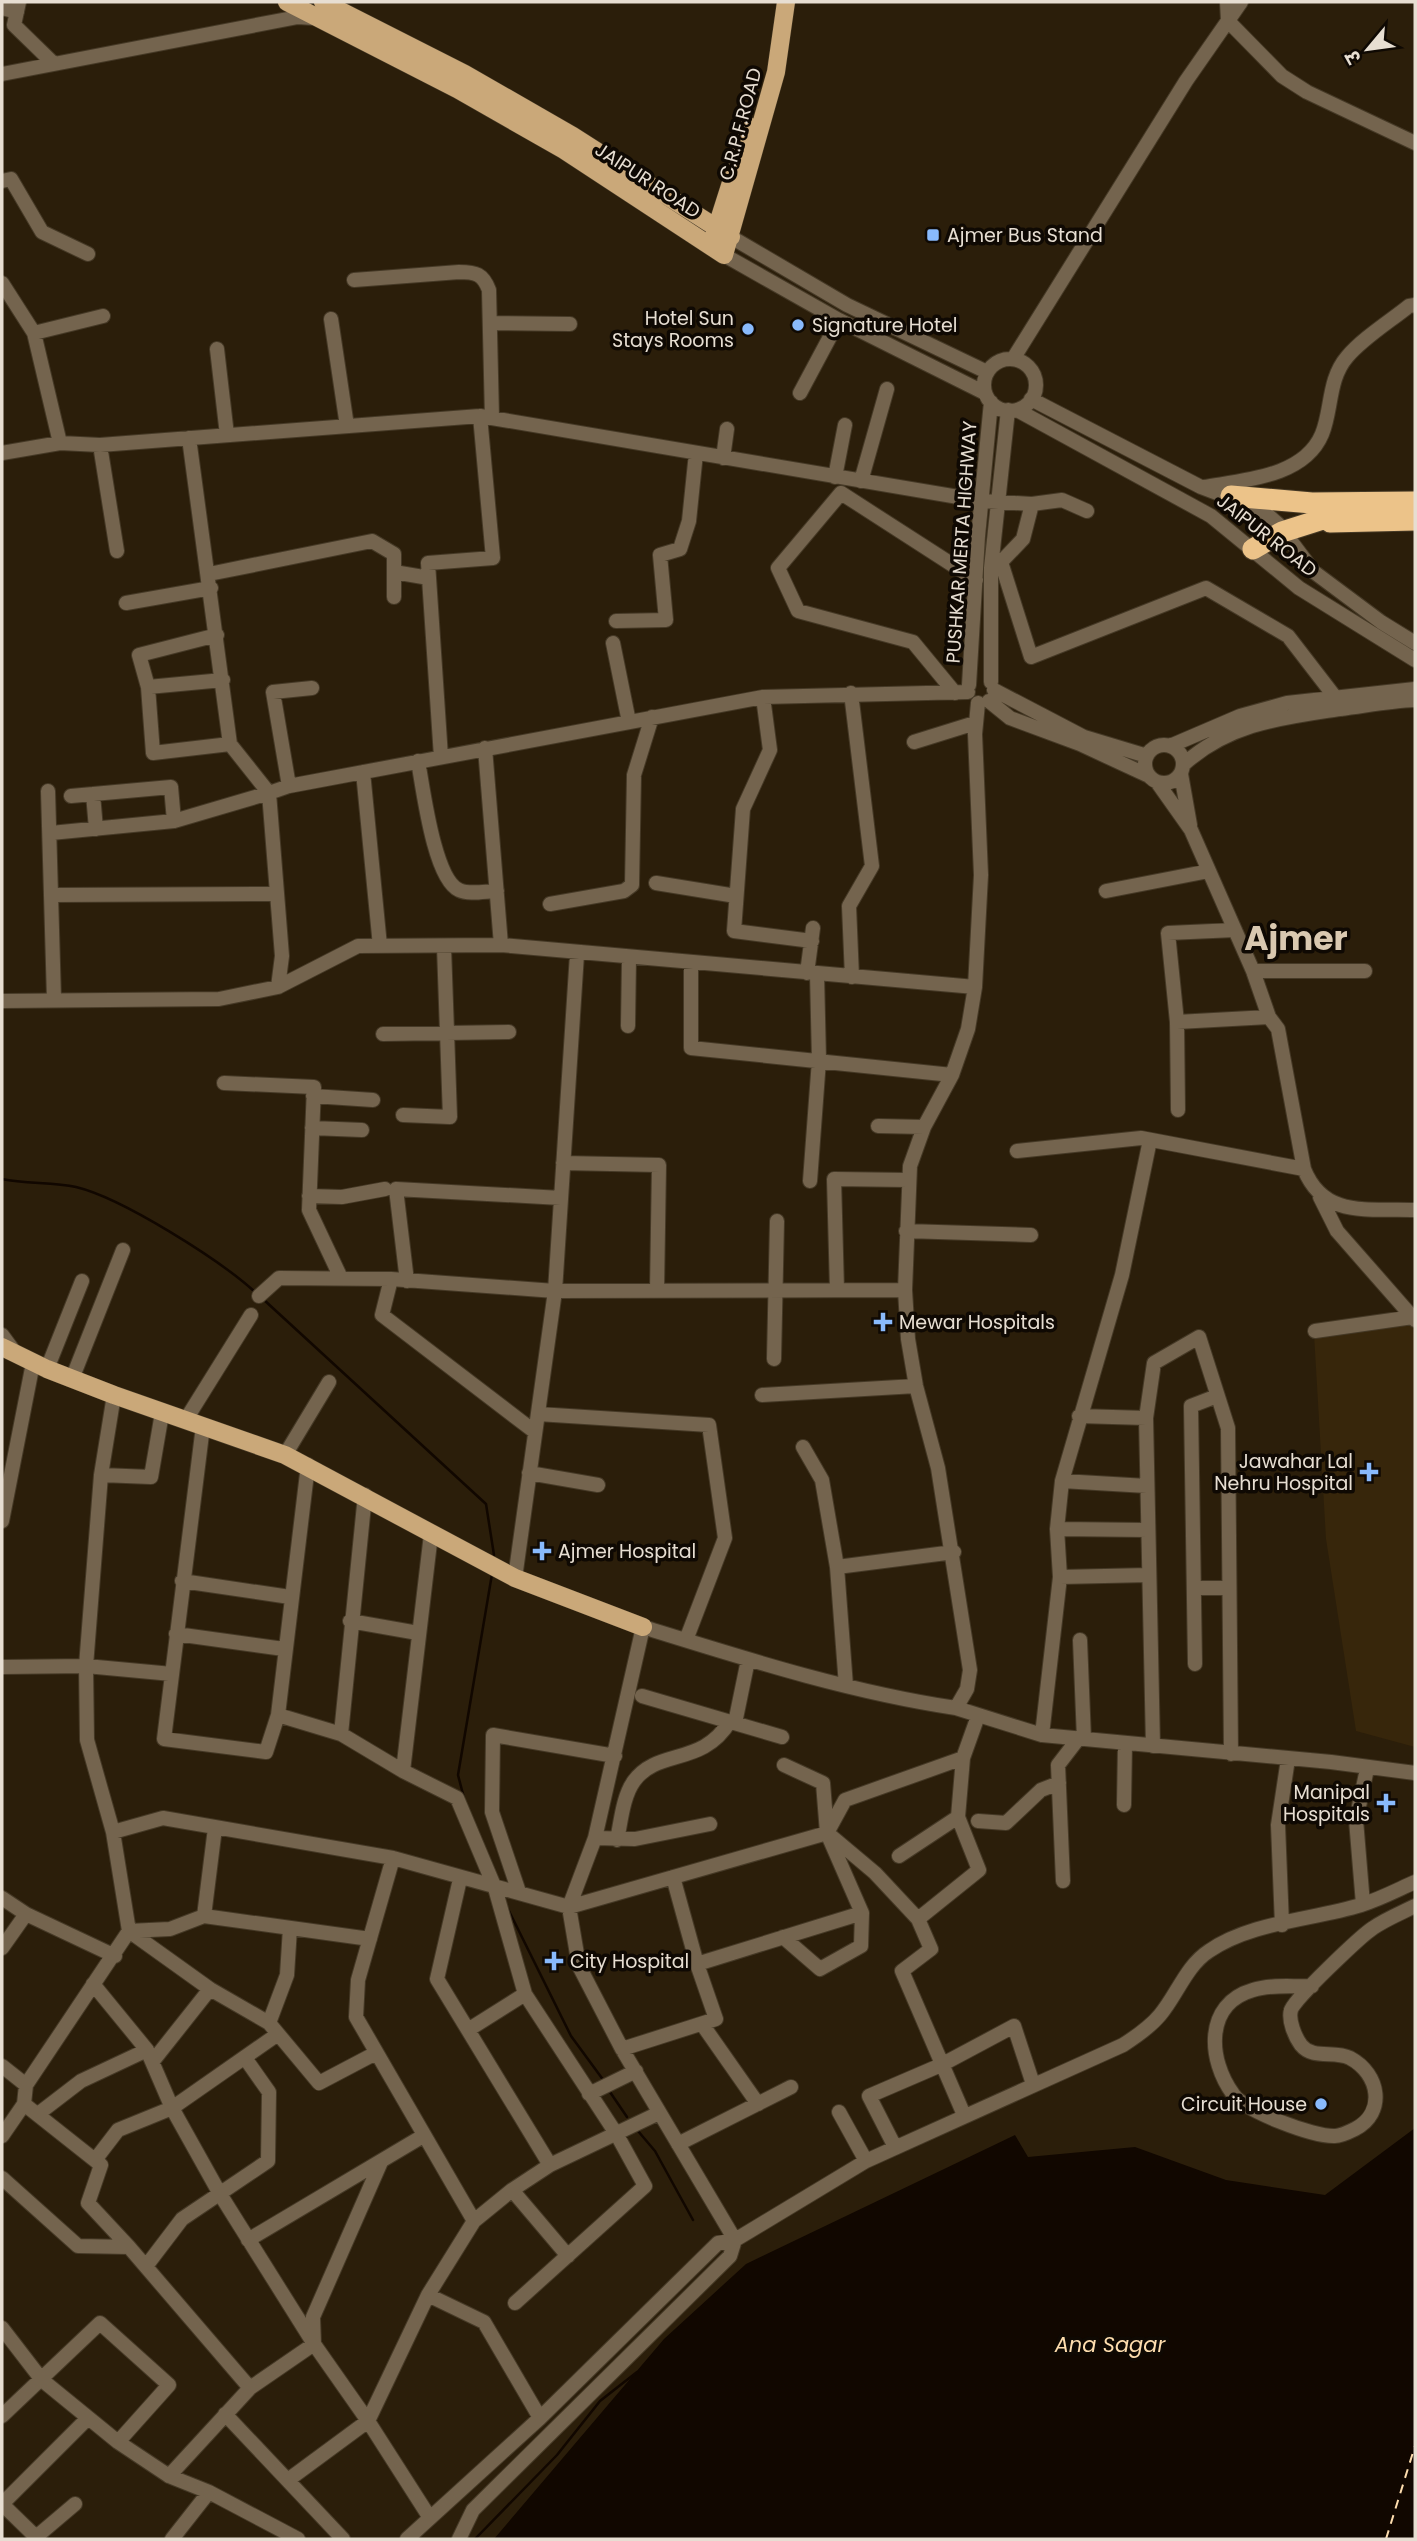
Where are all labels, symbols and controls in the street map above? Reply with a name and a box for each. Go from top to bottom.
north arrow [1333,14,1403,84]
text: उ [1339,45,1368,69]
street label: C.R.P.F.ROAD [712,65,768,183]
street label: JAIPUR ROAD [590,136,706,225]
place label: Ajmer Bus Stand [947,222,1103,249]
marker: Ajmer Bus Stand [925,227,941,243]
place label: Hotel Sun Stays Rooms [612,305,734,354]
place label: Signature Hotel [812,312,957,339]
marker: Signature Hotel [790,317,806,333]
marker: Hotel Sun Stays Rooms [740,321,756,337]
street label: PUSHKAR MERTA HIGHWAY [940,420,983,664]
street label: JAIPUR ROAD [1211,488,1323,583]
district label: Ajmer [1244,915,1348,962]
place label: Mewar Hospitals [899,1309,1055,1336]
marker: Mewar Hospitals [873,1312,893,1332]
place label: Jawahar Lal Nehru Hospital [1214,1448,1353,1497]
marker: Jawahar Lal Nehru Hospital [1359,1462,1379,1482]
place label: Ajmer Hospital [558,1538,696,1565]
marker: Ajmer Hospital [532,1541,552,1561]
place label: Manipal Hospitals [1283,1779,1370,1828]
marker: Manipal Hospitals [1376,1793,1396,1813]
place label: City Hospital [570,1948,689,1975]
marker: City Hospital [544,1951,564,1971]
place label: Circuit House [1181,2091,1307,2118]
marker: Circuit House [1313,2096,1329,2112]
water label: Ana Sagar [1054,2330,1167,2359]

